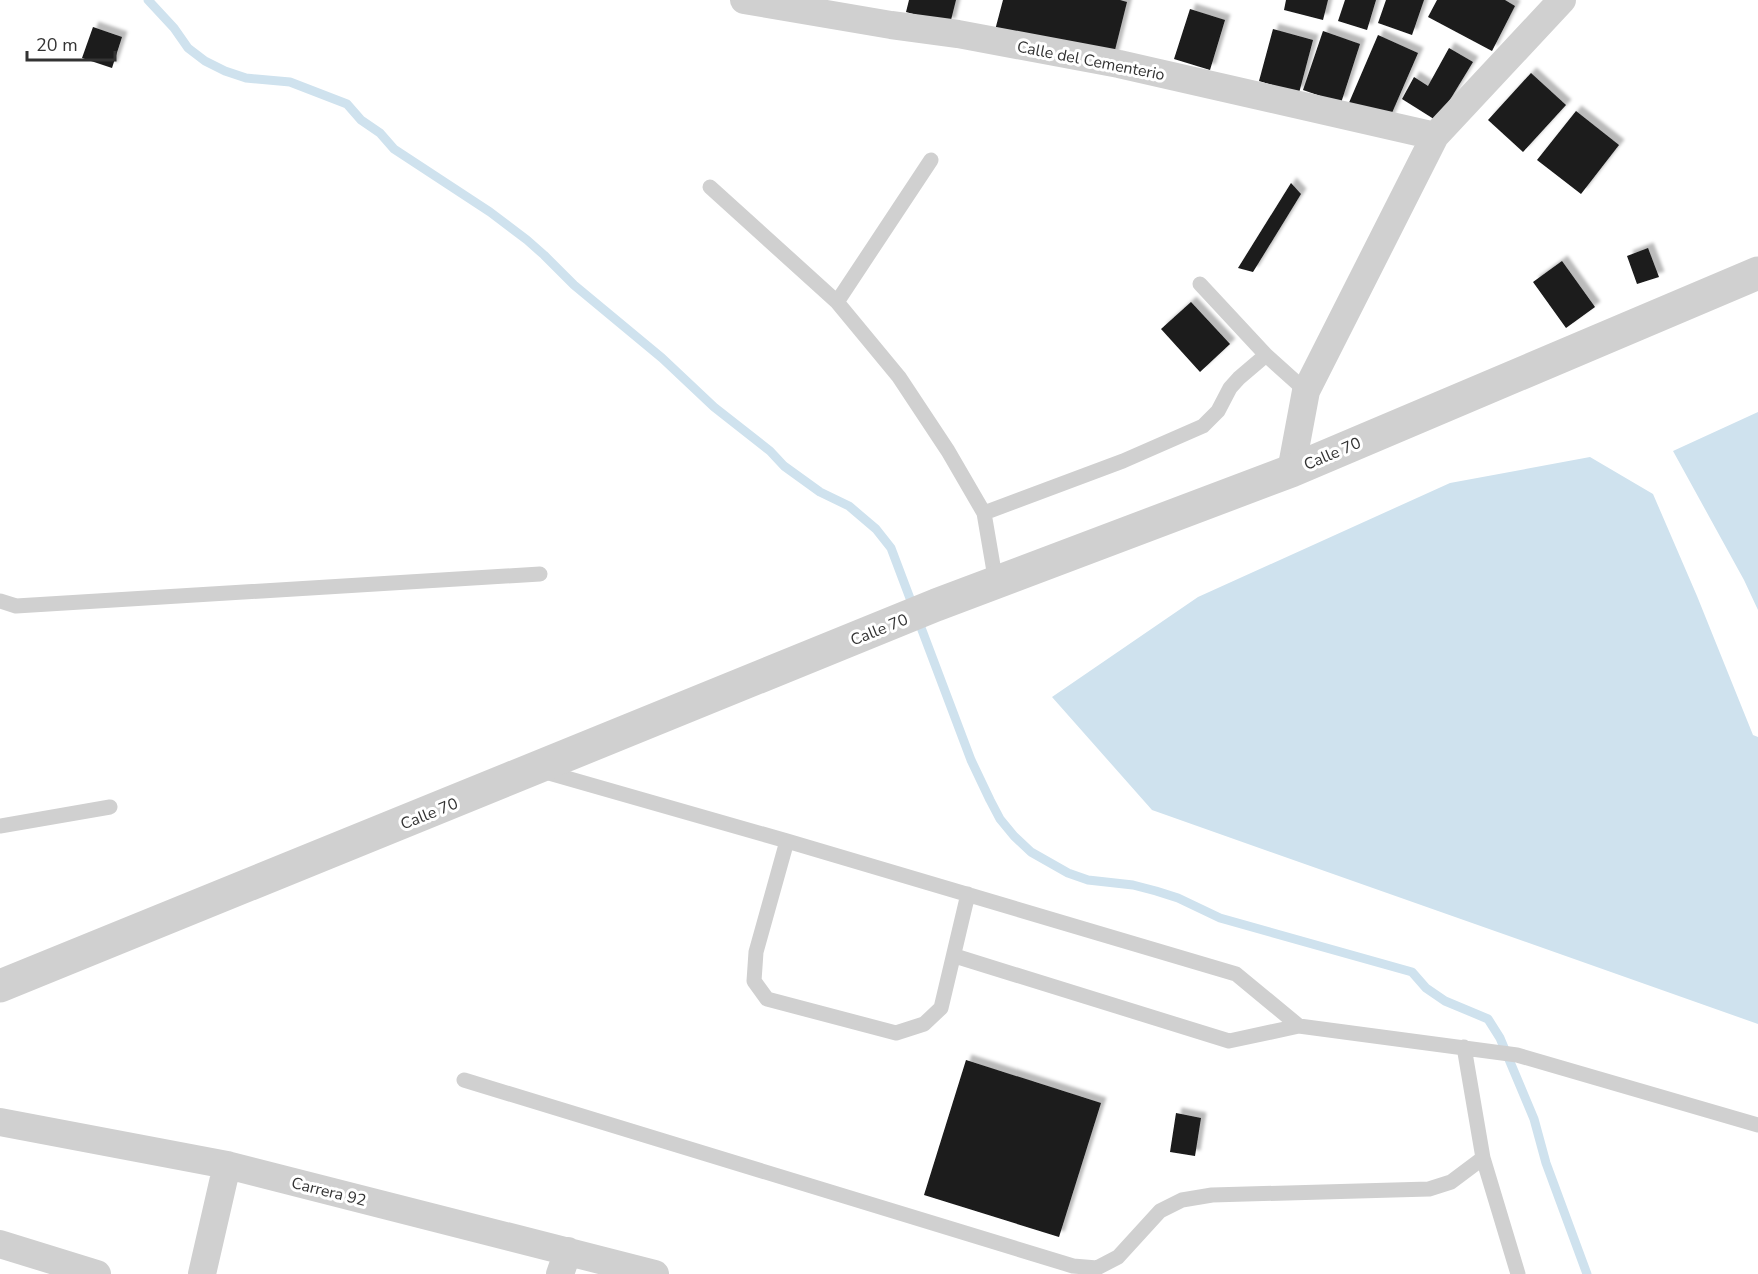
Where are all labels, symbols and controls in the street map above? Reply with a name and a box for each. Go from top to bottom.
scale bar [27,24,116,62]
text: 20 m [36,33,78,57]
street label: Calle del Cementerio [1015,36,1167,86]
street label: Calle 70 [1300,432,1364,476]
street label: Calle 70 [847,608,911,651]
street label: Calle 70 [397,792,461,835]
street label: Carrera 92 [289,1172,368,1212]

